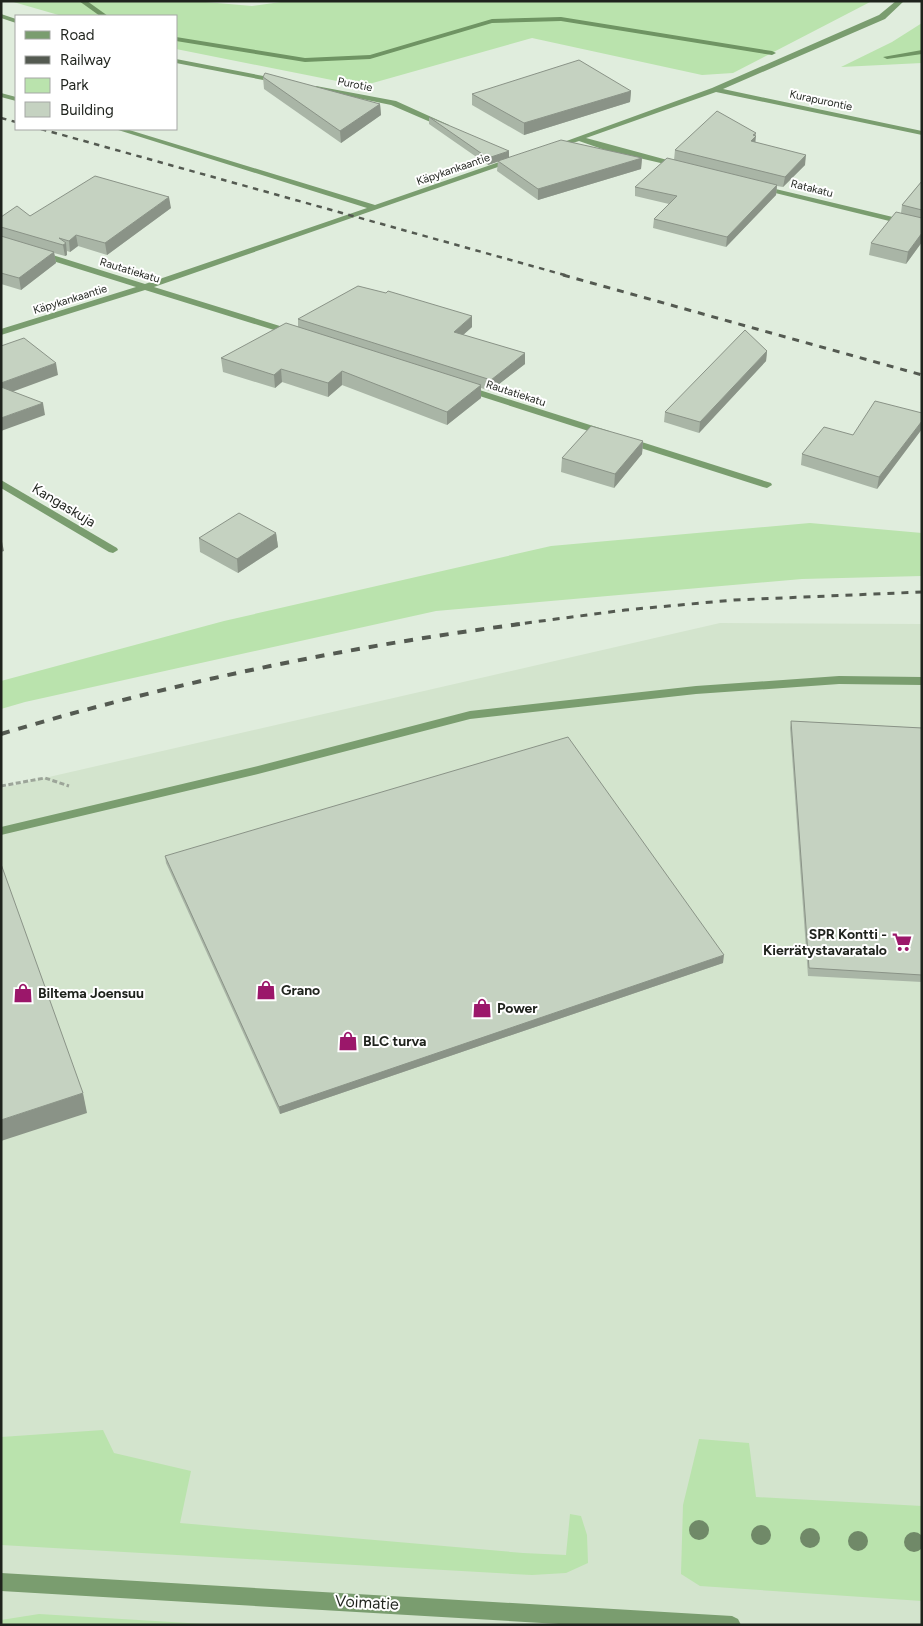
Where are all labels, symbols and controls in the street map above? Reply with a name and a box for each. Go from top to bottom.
legend [15,15,178,130]
text: Road [60,26,95,44]
text: Railway [60,51,111,69]
street label: Purotie [336,75,373,94]
text: Park [60,76,89,94]
street label: Kurapurontie [788,88,853,113]
text: Building [60,101,114,119]
street label: Käpykankaantie [415,151,492,188]
street label: Ratakatu [789,177,834,200]
street label: Rautatiekatu [98,255,162,286]
street label: Käpykankaantie [32,282,109,317]
street label: Rautatiekatu [484,378,547,409]
street label: Kangaskuja [29,480,98,531]
place label: SPR Kontti - Kierrätystavaratalo [763,926,887,959]
supermarket icon: SPR Kontti - Kierrätystavaratalo [891,931,913,953]
shop icon: Grano [255,979,277,1001]
shop icon: Biltema Joensuu [12,982,34,1004]
place label: Grano [281,982,320,999]
place label: Biltema Joensuu [38,985,144,1002]
shop icon: Power [471,997,493,1019]
place label: Power [497,1000,538,1017]
shop icon: BLC turva [337,1030,359,1052]
place label: BLC turva [363,1033,426,1050]
street label: Voimatie [335,1591,400,1614]

